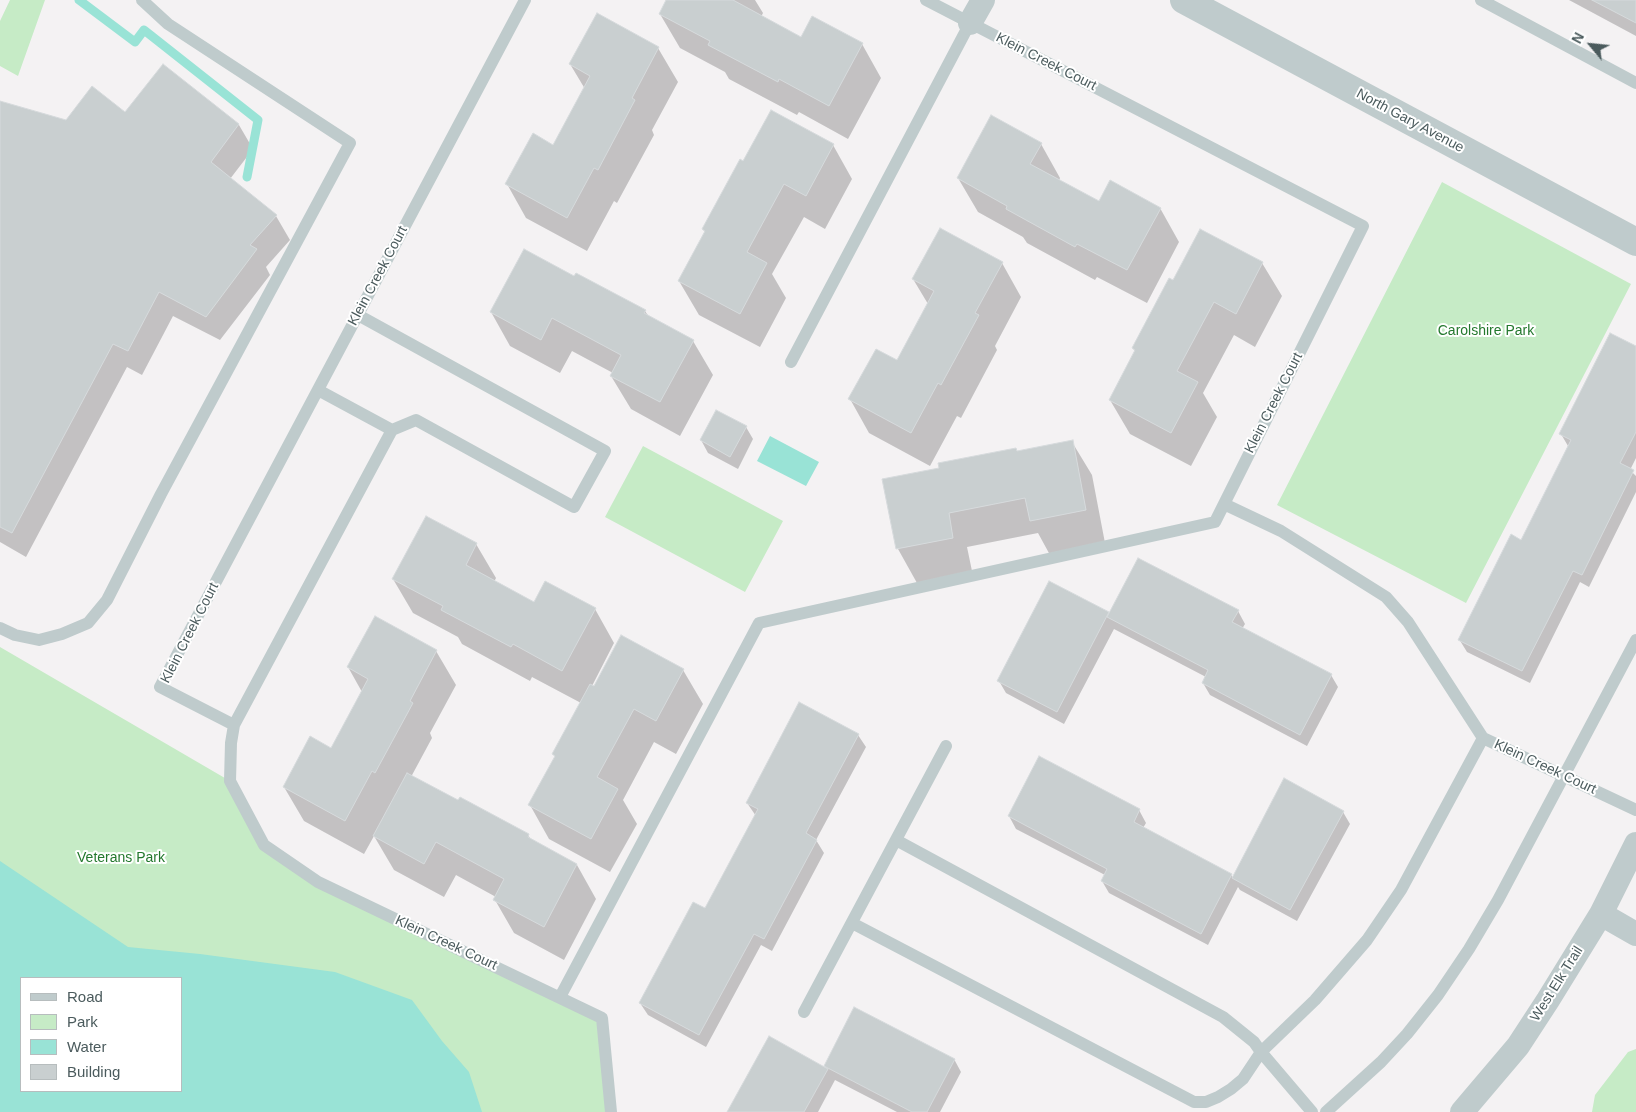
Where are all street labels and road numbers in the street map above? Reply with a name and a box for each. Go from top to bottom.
street label: Klein Creek Court [993,29,1099,95]
street label: North Gary Avenue [1353,86,1467,156]
street label: Klein Creek Court [345,223,411,329]
street label: Klein Creek Court [1241,350,1307,456]
street label: Klein Creek Court [157,580,223,686]
street label: Klein Creek Court [1491,736,1599,798]
street label: Klein Creek Court [392,912,500,974]
street label: West Elk Trail [1527,943,1587,1025]

